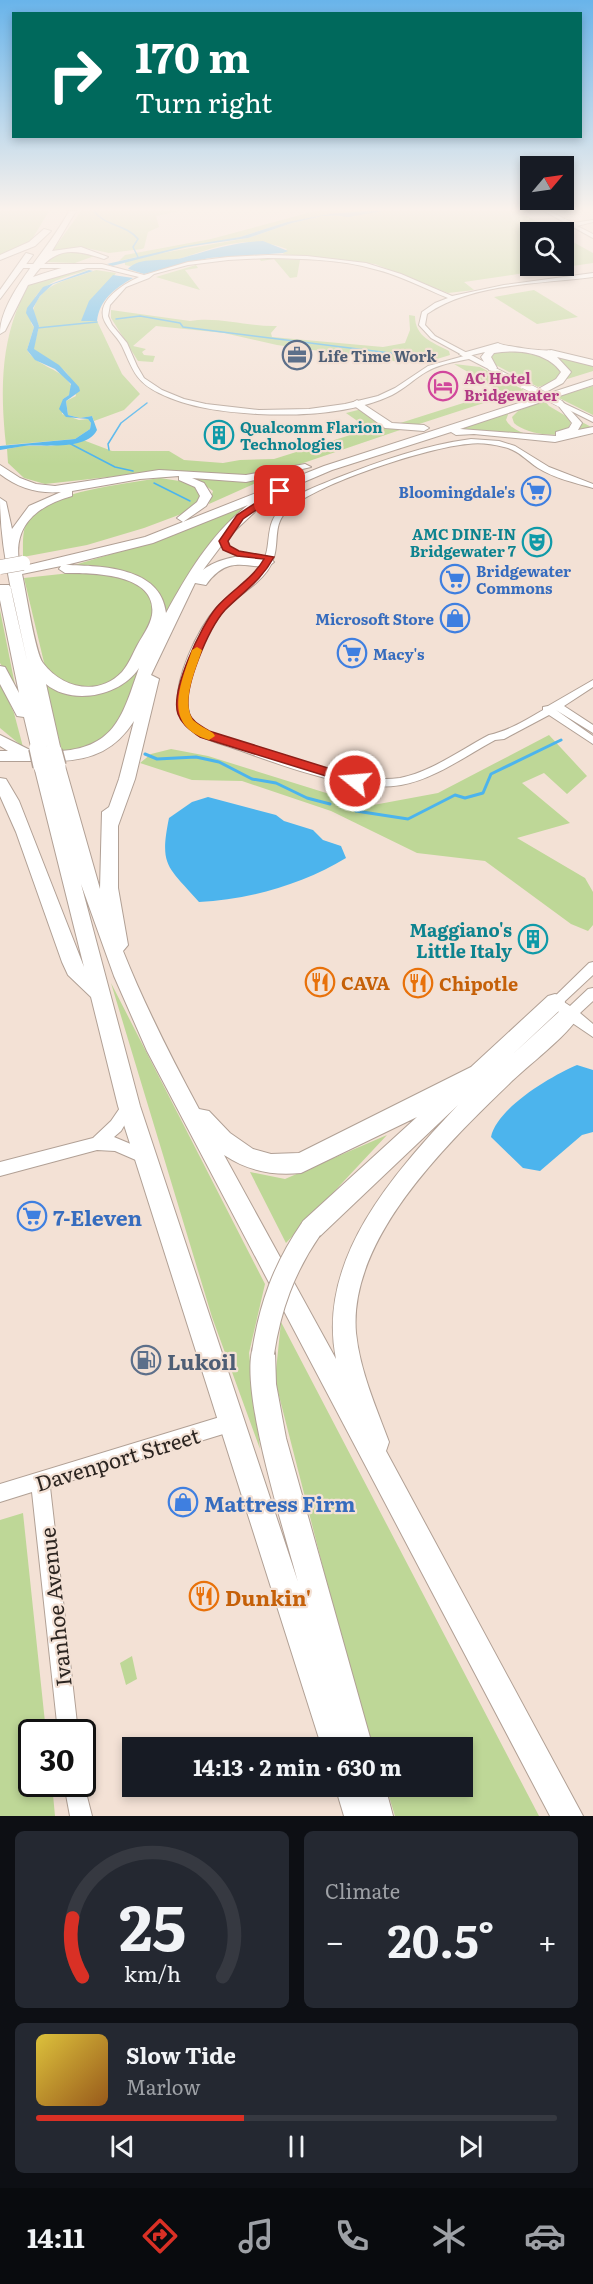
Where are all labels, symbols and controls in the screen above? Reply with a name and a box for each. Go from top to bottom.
text: 170 m [135,24,250,86]
icon: right [36,36,114,114]
text: Turn right [135,81,272,121]
north arrow [520,156,574,210]
map controls [520,156,574,276]
button: search [520,222,574,276]
office icon: Life Time Work [281,339,313,371]
place label: Life Time Work [318,344,437,367]
place label: AC Hotel Bridgewater [464,366,559,406]
hotel icon: AC Hotel Bridgewater [427,370,459,402]
place label: Qualcomm Flarion Technologies [240,415,383,455]
building icon: Qualcomm Flarion Technologies [203,419,235,451]
pin [254,465,305,516]
icon: arrive [263,474,296,507]
supermarket icon: Bloomingdale's [520,475,552,507]
place label: Bloomingdale's [399,480,516,503]
place label: AMC DINE-IN Bridgewater 7 [410,522,517,562]
theatre icon: AMC DINE-IN Bridgewater 7 [521,526,553,558]
place label: Bridgewater Commons [476,559,571,599]
supermarket icon: Bridgewater Commons [439,563,471,595]
shop icon: Microsoft Store [439,602,471,634]
place label: Microsoft Store [315,607,434,630]
supermarket icon: Macy's [336,637,368,669]
place label: Macy's [373,642,425,665]
position arrow [323,749,387,813]
place label: Maggiano's Little Italy [410,916,512,964]
building icon: Maggiano's Little Italy [517,923,549,955]
restaurant icon: CAVA [304,966,336,998]
restaurant icon: Chipotle [402,967,434,999]
place label: CAVA [341,969,390,996]
place label: Chipotle [439,970,518,997]
supermarket icon: 7-Eleven [16,1200,48,1232]
place label: 7-Eleven [53,1201,142,1232]
fuel station icon: Lukoil [130,1344,162,1376]
place label: Lukoil [167,1345,237,1376]
street label: Davenport Street [31,1418,204,1498]
shop icon: Mattress Firm [167,1486,199,1518]
place label: Mattress Firm [204,1487,355,1518]
street label: Ivanhoe Avenue [30,1526,78,1688]
restaurant icon: Dunkin' [188,1580,220,1612]
place label: Dunkin' [225,1581,311,1612]
speed limit sign: 30 [18,1719,96,1797]
text: 14:13 · 2 min · 630 m [193,1750,402,1783]
text: Climate [325,1875,400,1905]
text: 25 [118,1878,186,1970]
text: 20.5° [387,1905,495,1972]
text: − [325,1915,344,1964]
text: + [538,1915,557,1964]
text: km/h [123,1957,181,1989]
text: Slow Tide [126,2038,236,2071]
text: Marlow [126,2071,201,2101]
icon: previous [106,2130,139,2163]
icon: pause [280,2130,313,2163]
icon: next [454,2130,487,2163]
icon: directions [139,2215,181,2257]
icon: music [235,2215,277,2257]
icon: phone [331,2215,373,2257]
icon: climate [428,2215,470,2257]
icon: car [524,2215,566,2257]
text: 14:11 [27,2216,85,2256]

